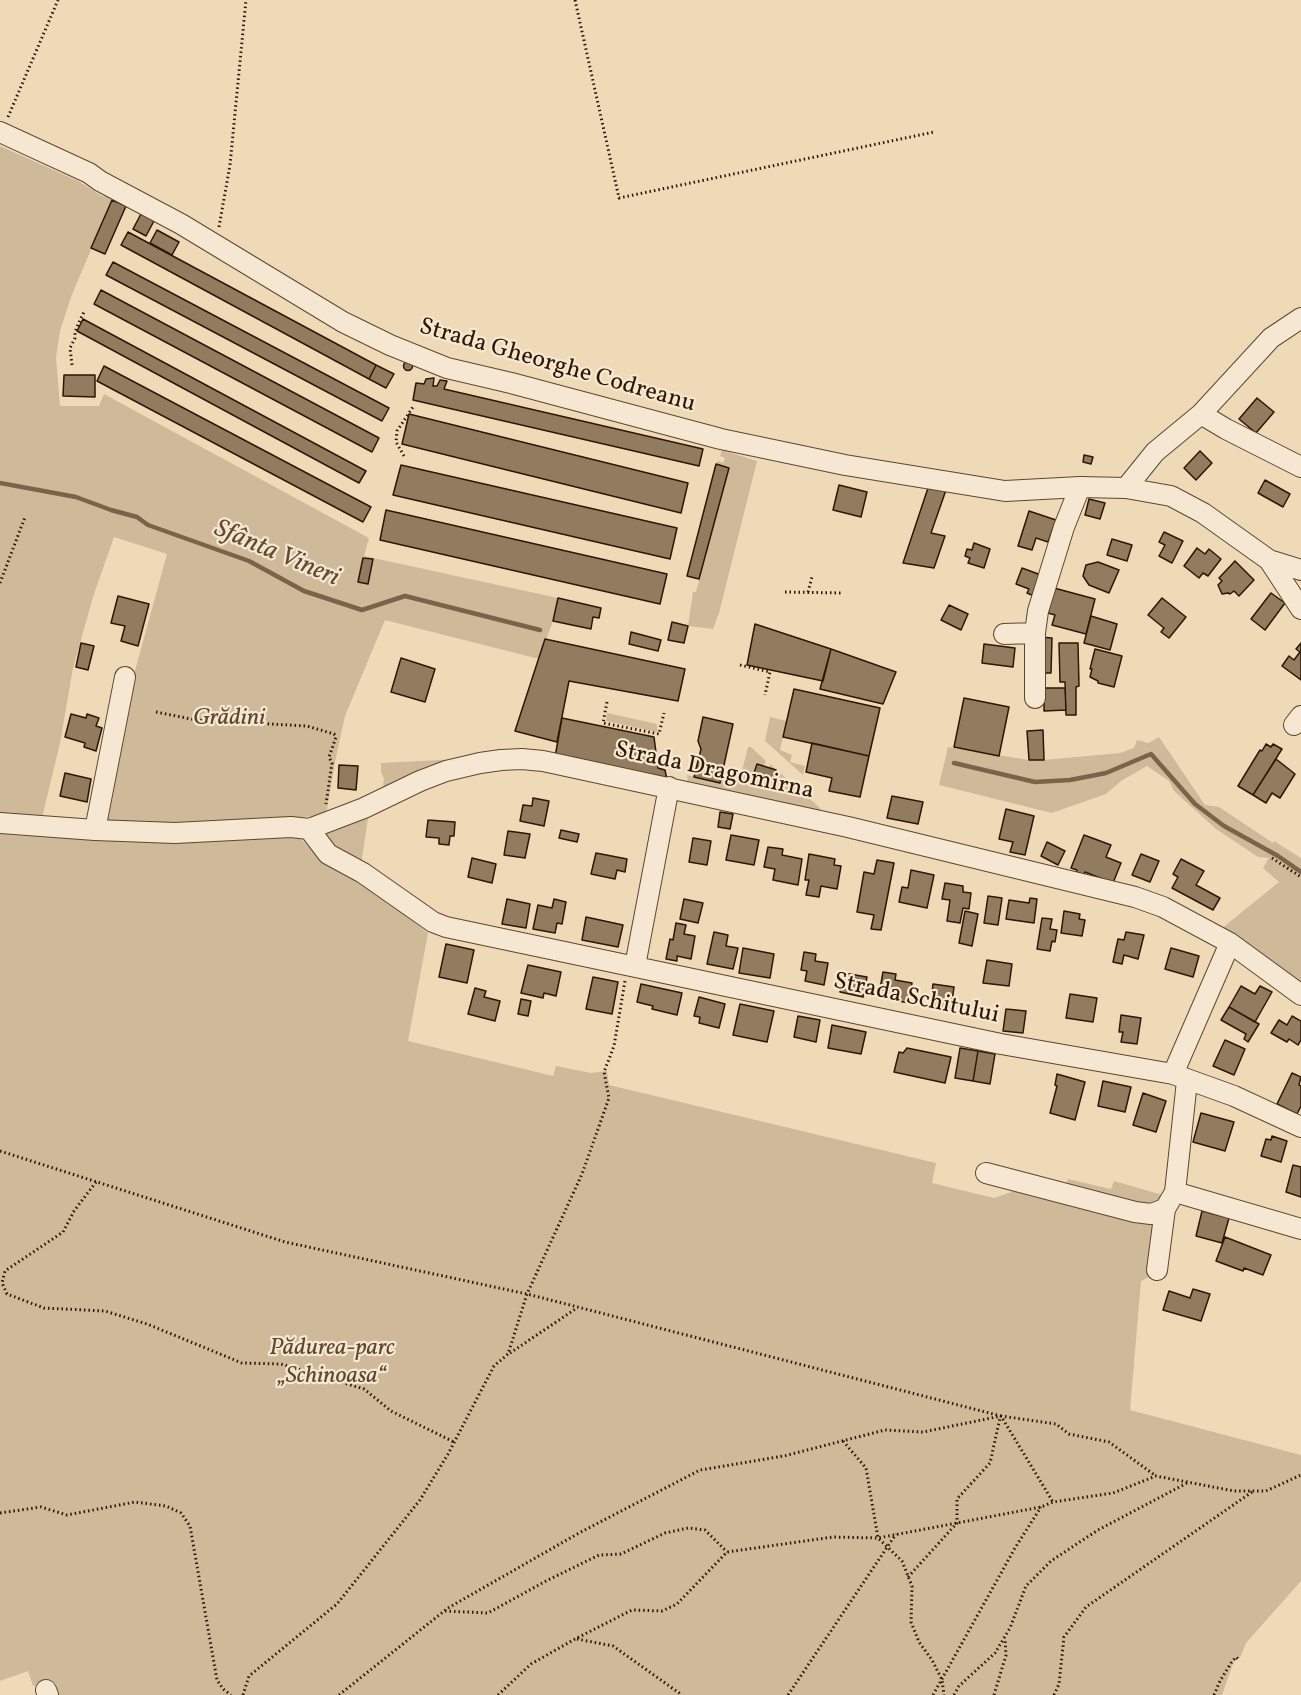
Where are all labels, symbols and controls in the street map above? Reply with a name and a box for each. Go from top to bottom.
street label: Strada Gheorghe Codreanu [416,314,698,420]
water label: Sfânta Vineri [209,515,343,595]
park label: Grădini [193,706,265,734]
street label: Strada Dragomirna [612,737,816,807]
street label: Strada Schitului [830,968,1002,1032]
park label: Pădurea-parc „Schinoasa“ [269,1336,395,1392]

